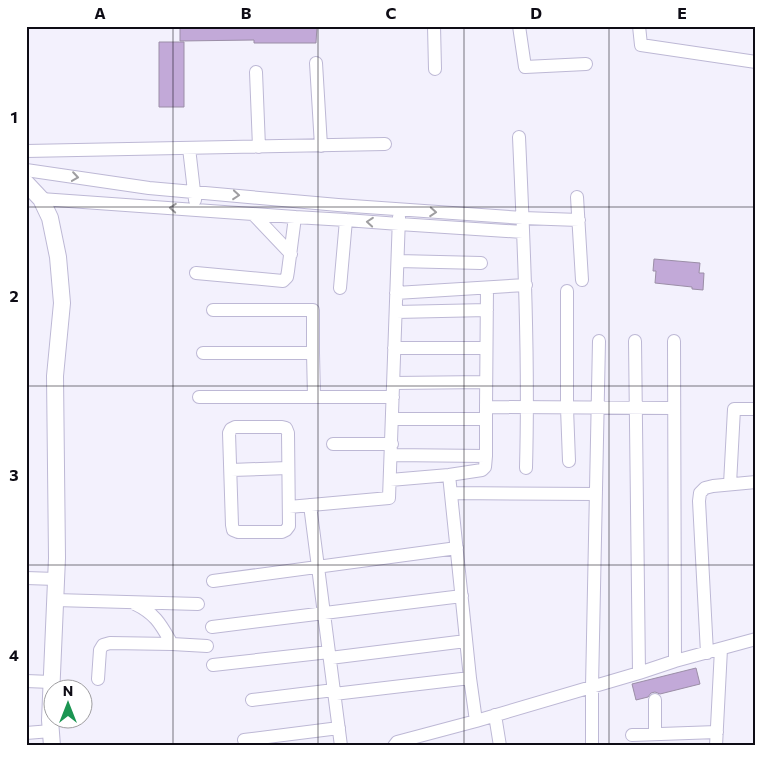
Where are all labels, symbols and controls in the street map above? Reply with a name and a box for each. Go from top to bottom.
text: A [94,3,106,22]
text: B [241,3,252,22]
text: C [386,3,397,22]
text: D [530,3,542,22]
text: E [677,3,687,22]
text: 1 [10,107,18,126]
one-way arrow [71,171,79,182]
one-way arrow [232,190,240,201]
one-way arrow [169,203,177,214]
one-way arrow [429,206,437,217]
one-way arrow [366,217,374,228]
text: 2 [9,286,19,305]
text: 3 [9,465,19,484]
text: 4 [9,645,19,664]
north arrow [42,680,92,730]
text: N [63,682,73,699]

